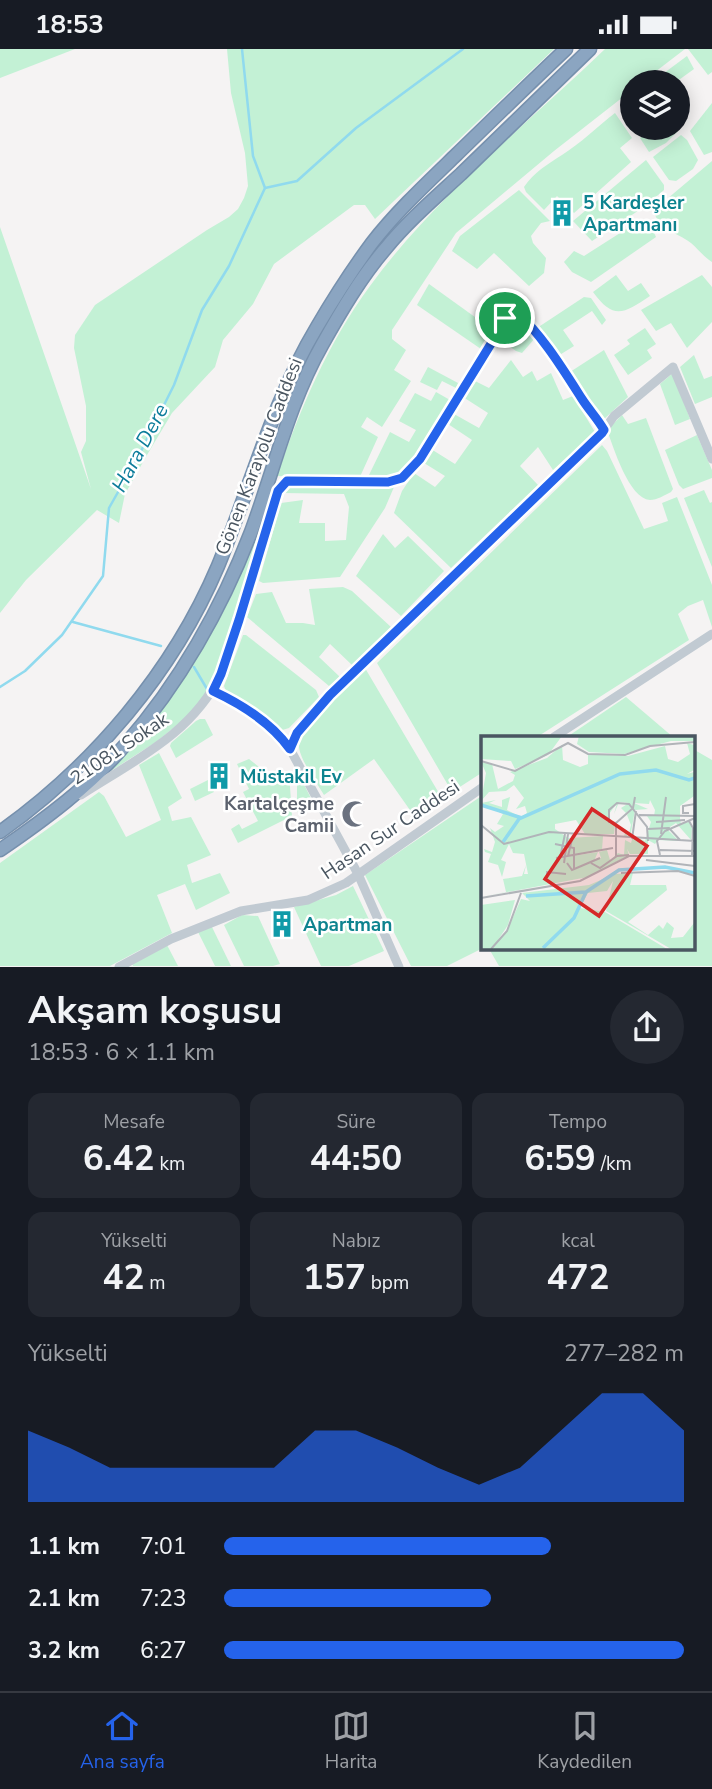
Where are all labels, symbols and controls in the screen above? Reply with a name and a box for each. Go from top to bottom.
text: 18:53 [35,7,104,42]
map controls [620,70,690,140]
button: layers [620,70,690,140]
place label: 5 Kardeşler Apartmanı [583,190,685,238]
building icon: 5 Kardeşler Apartmanı [547,198,577,228]
pin [475,288,535,348]
icon: arrive [486,299,524,337]
street label: Gönen Karayolu Caddesi [209,354,309,559]
water label: Hara Dere [105,399,175,497]
street label: 21081 Sokak [65,706,174,791]
inset map [481,736,694,949]
building icon: Müstakil Ev [204,761,234,791]
place label: Müstakil Ev [240,764,343,790]
street label: Hasan Sur Caddesi [316,774,465,886]
place label: Kartalçeşme Camii [224,791,334,839]
mosque icon: Kartalçeşme Camii [340,799,370,829]
building icon: Apartman [267,909,297,939]
place label: Apartman [303,912,392,938]
text: Akşam koşusu [28,985,282,1036]
button: share [610,990,684,1064]
text: 18:53 · 6 × 1.1 km [28,1037,215,1068]
text: Mesafe [103,1109,165,1135]
text: Süre [336,1109,376,1135]
text: Tempo [549,1109,607,1135]
text: 6.42 [83,1135,155,1182]
text: 44:50 [310,1135,402,1182]
text: 6:59 [524,1135,596,1182]
text: km [155,1151,185,1177]
text: /km [596,1151,632,1177]
text: Yükselti [101,1228,167,1254]
text: Nabız [332,1228,380,1254]
text: kcal [561,1228,595,1254]
text: 42 [102,1254,144,1301]
text: 157 [303,1254,366,1301]
text: 472 [546,1254,610,1301]
text: m [144,1270,166,1296]
text: bpm [366,1270,409,1296]
text: Yükselti [28,1338,108,1369]
text: 277–282 m [564,1338,684,1369]
text: 1.1 km [28,1531,100,1562]
text: 7:01 [140,1531,187,1562]
text: 2.1 km [28,1583,100,1614]
text: 7:23 [140,1583,187,1614]
text: 3.2 km [28,1635,100,1666]
text: 6:27 [140,1635,187,1666]
tab: Ana sayfa [80,1707,165,1775]
tab: Harita [325,1707,377,1775]
tab: Kaydedilen [537,1707,632,1775]

